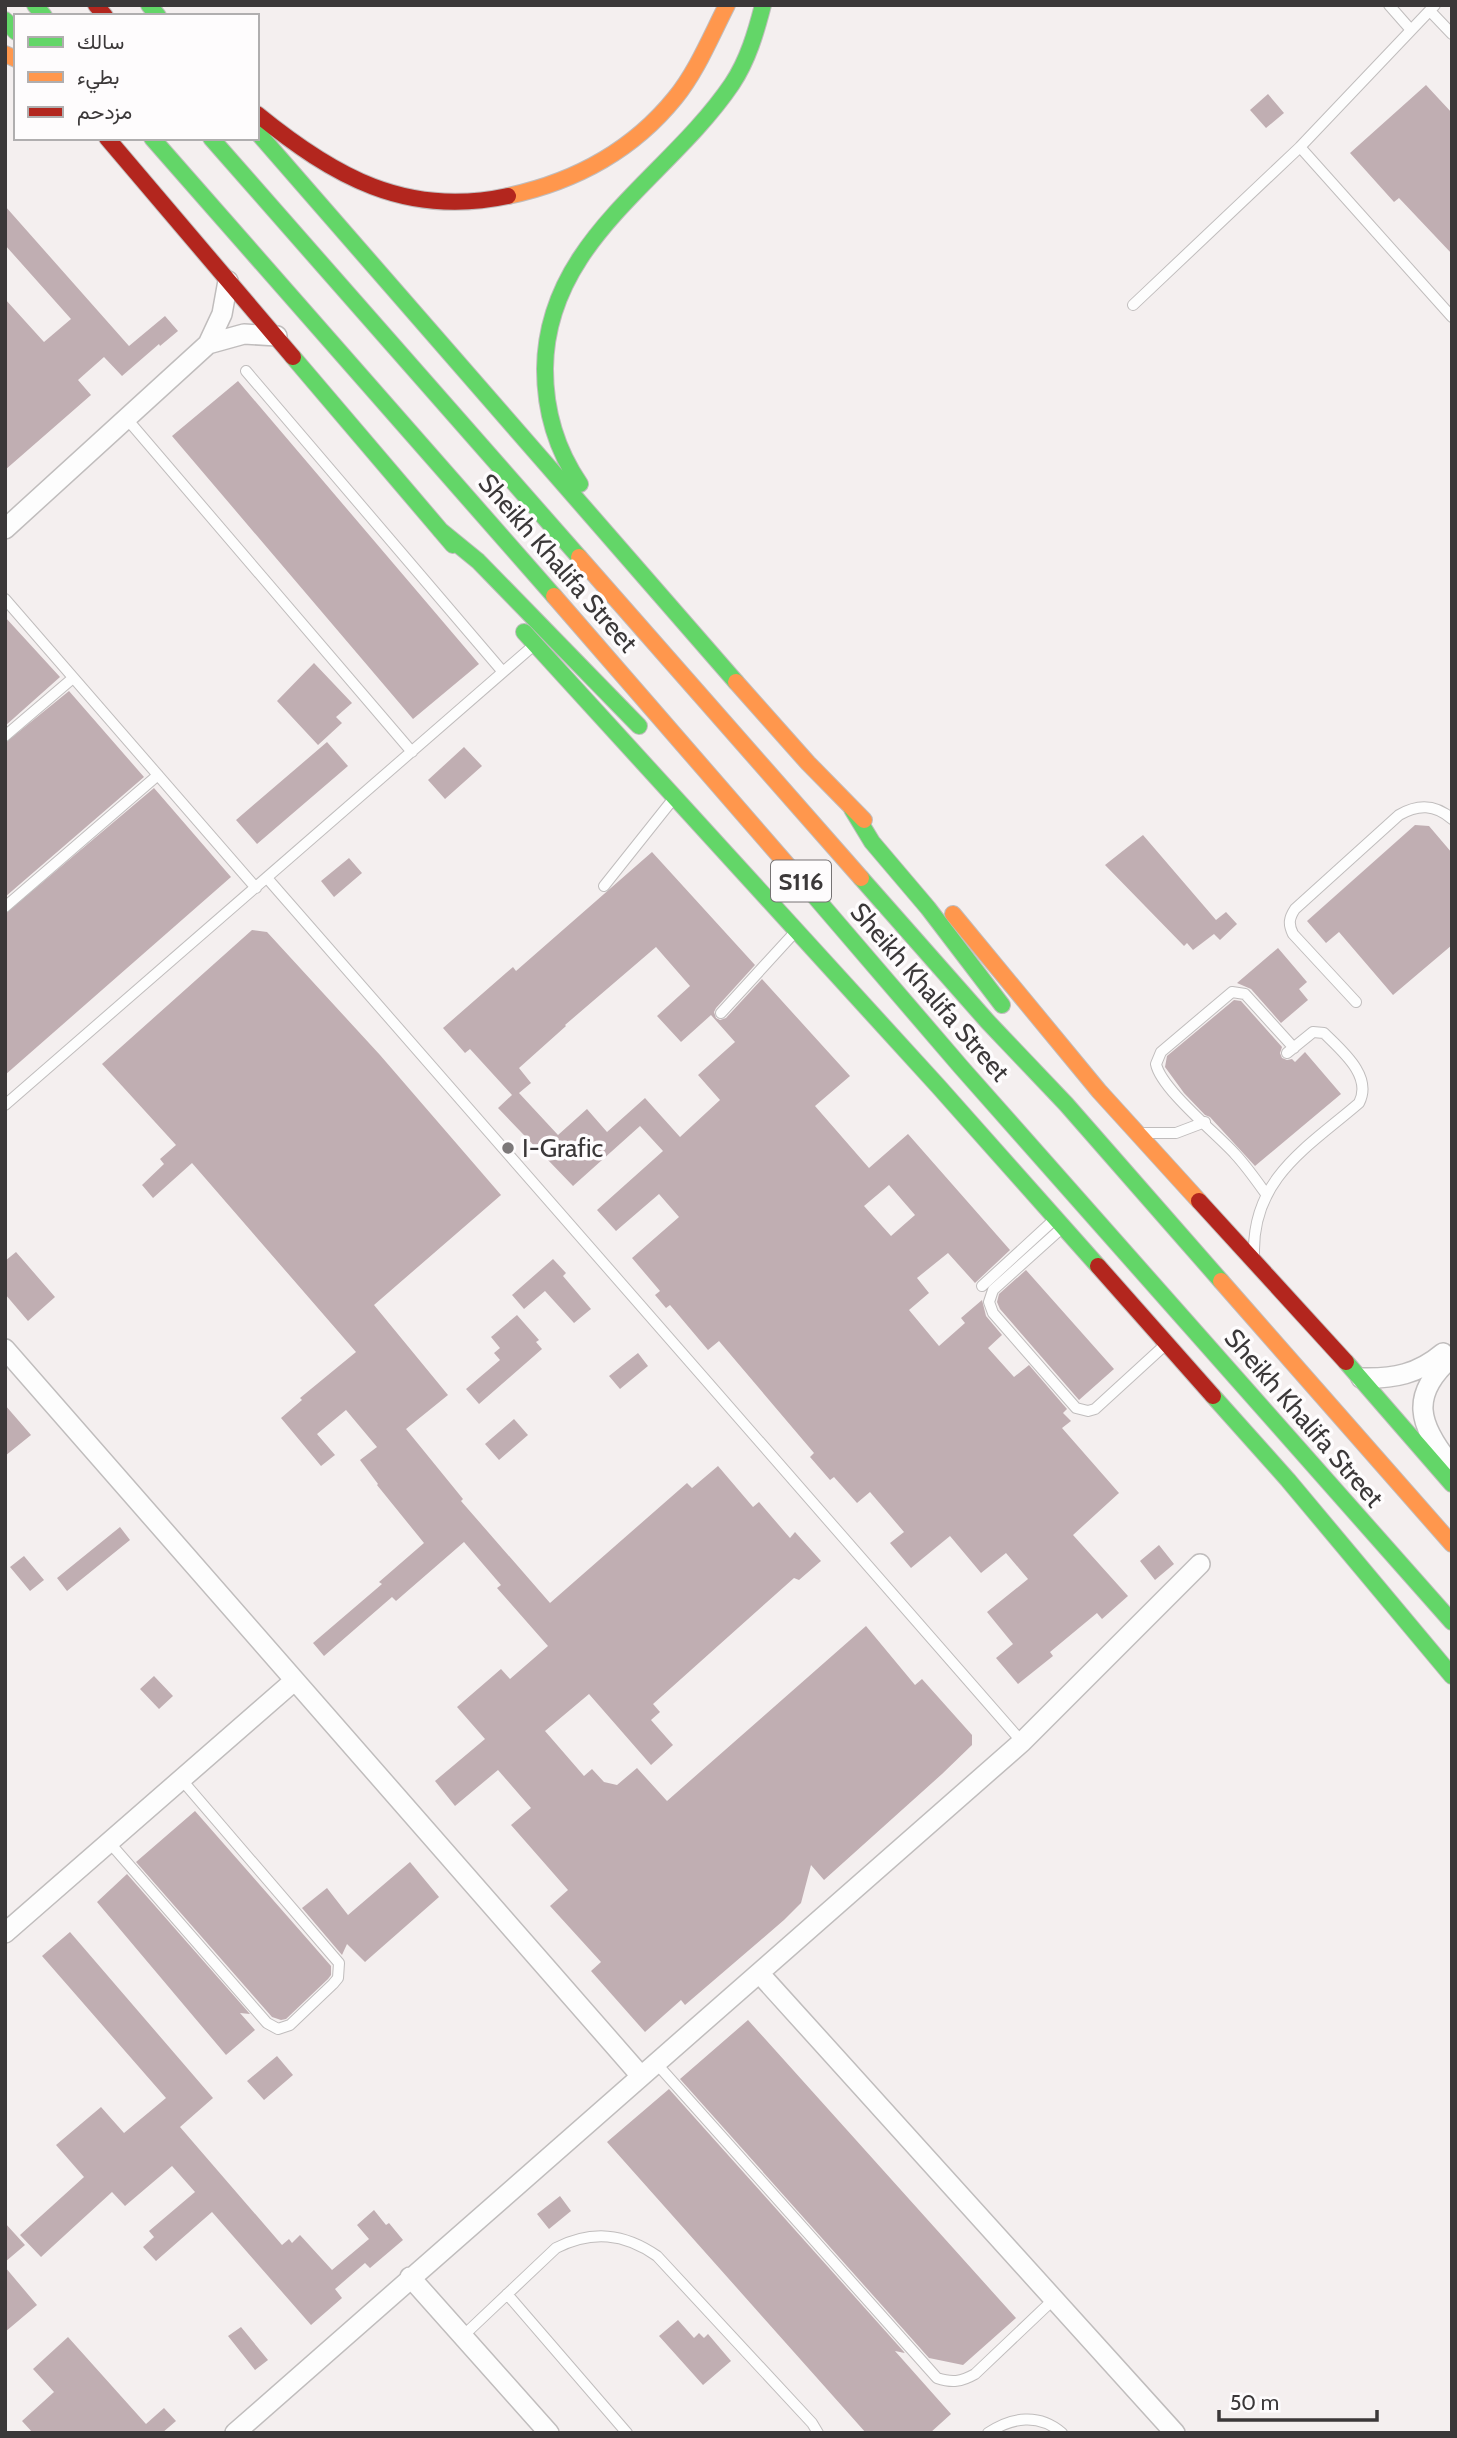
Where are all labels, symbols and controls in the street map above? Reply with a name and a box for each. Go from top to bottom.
legend [14,14,259,140]
text: سالك [77,29,124,54]
text: بطيء [77,64,120,94]
text: مزدحم [77,99,132,126]
street label: Sheikh Khalifa Street [472,467,644,659]
road number: S116 [771,860,831,902]
street label: Sheikh Khalifa Street [844,896,1016,1088]
place label: I-Grafic [522,1132,603,1164]
marker: I-Grafic [500,1140,516,1156]
street label: Sheikh Khalifa Street [1218,1322,1390,1514]
scale bar [1219,2378,1376,2422]
text: 50 m [1230,2390,1279,2415]

